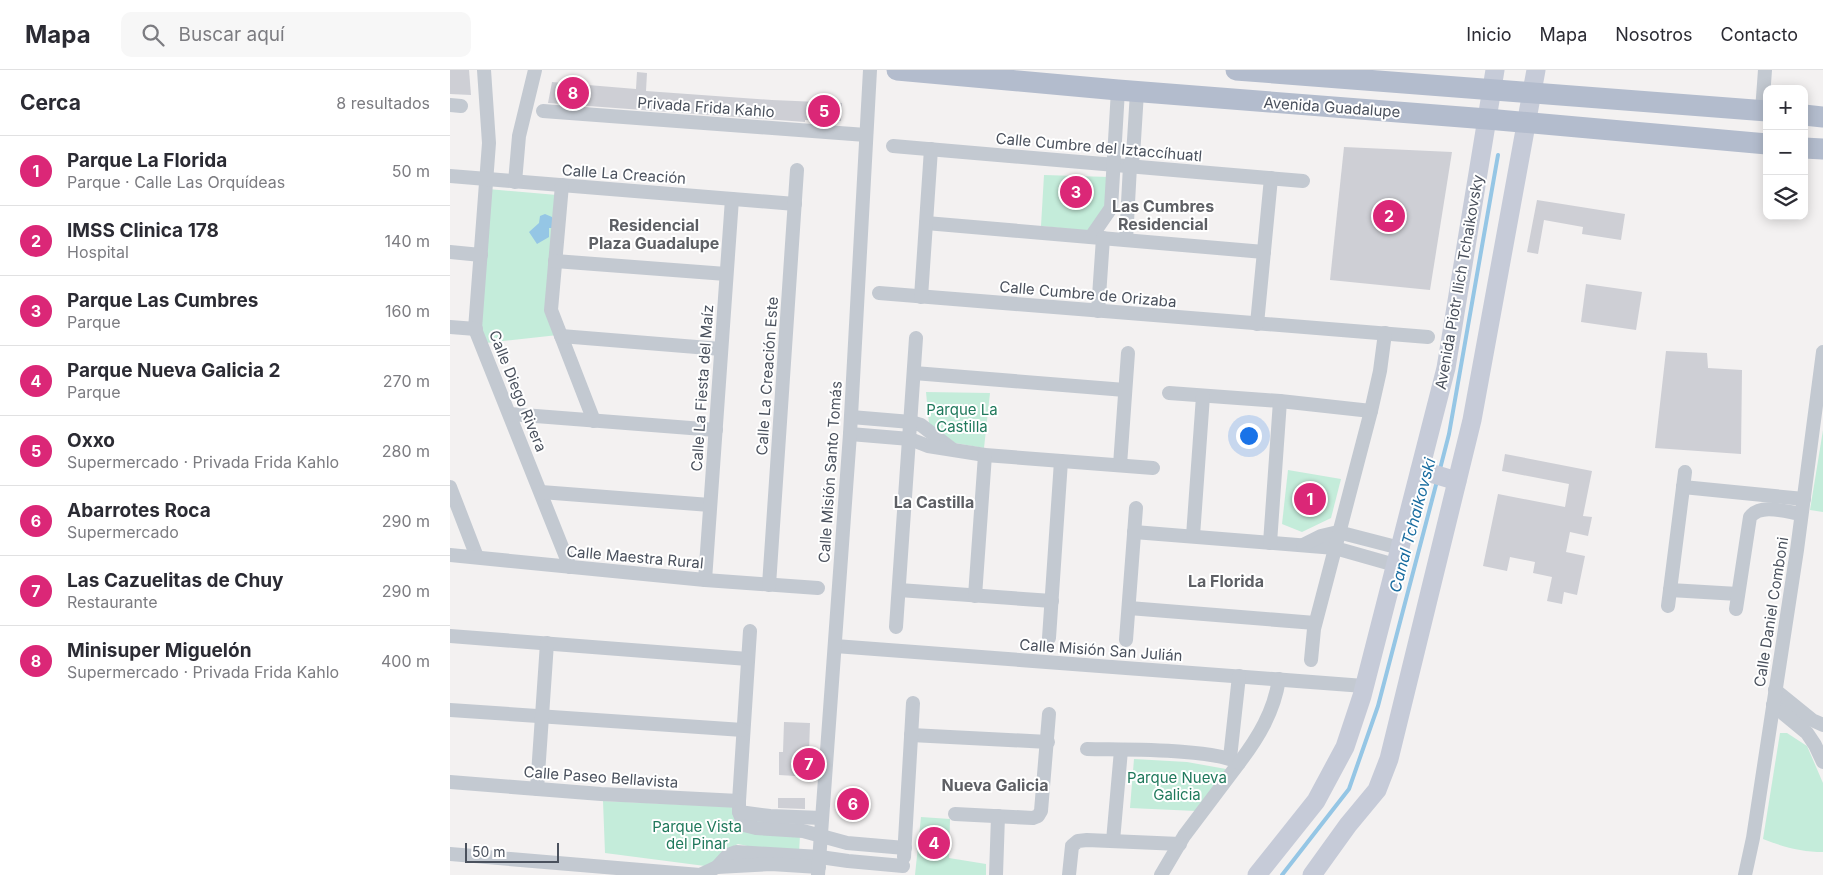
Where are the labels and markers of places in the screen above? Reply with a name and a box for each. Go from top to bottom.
pin: 8 [557,74,589,112]
pin: 5 [808,92,840,130]
pin: 3 [1060,173,1092,211]
pin: 2 [1373,197,1405,235]
pin: 1 [1294,480,1326,518]
pin: 7 [793,745,825,783]
pin: 6 [837,785,869,823]
pin: 4 [918,824,950,862]

